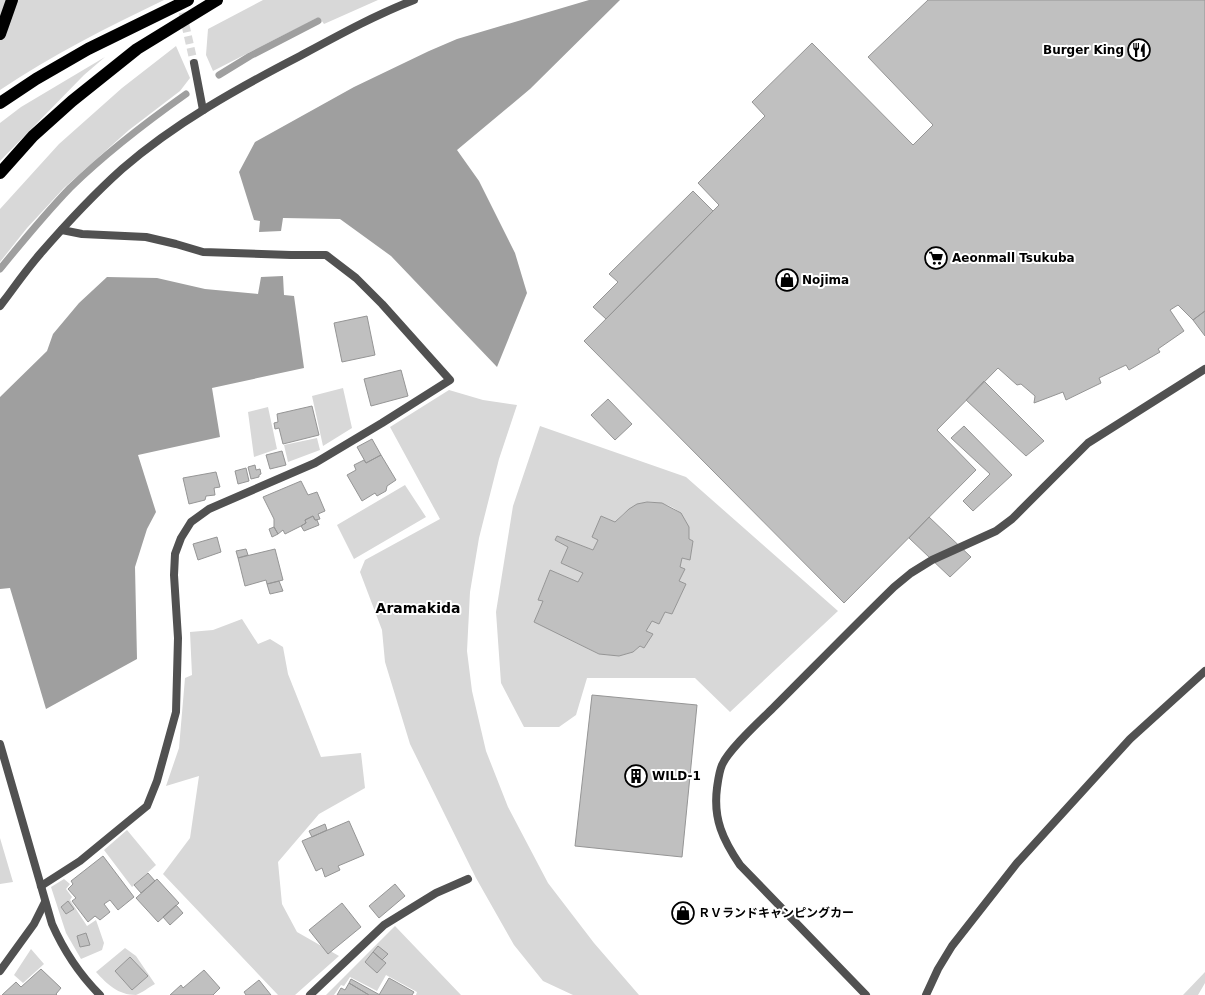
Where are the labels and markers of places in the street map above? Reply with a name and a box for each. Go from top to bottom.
restaurant icon: Burger King [1126,37,1152,63]
place label: Burger King [1043,43,1124,57]
supermarket icon: Aeonmall Tsukuba [923,245,949,271]
place label: Aeonmall Tsukuba [952,251,1075,265]
shop icon: Nojima [774,267,800,293]
place label: Nojima [802,273,849,287]
building icon: WILD-1 [623,763,649,789]
place label: WILD-1 [652,769,701,783]
shop icon: ＲＶランドキャンピングカー [670,900,696,926]
place label: ＲＶランドキャンピングカー [698,906,854,920]

